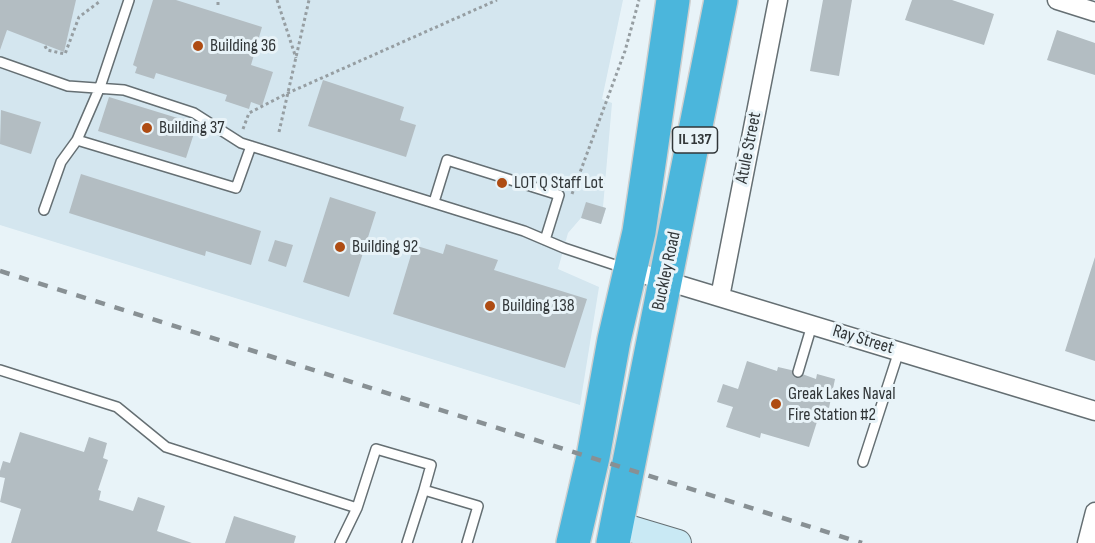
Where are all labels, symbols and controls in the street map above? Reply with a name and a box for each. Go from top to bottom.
place label: Building 36 [210,35,276,57]
marker: Building 36 [191,39,205,53]
street label: Atule Street [732,111,766,185]
place label: Building 37 [159,117,225,139]
marker: Building 37 [140,121,154,135]
road number: IL 137 [672,127,718,153]
place label: LOT Q Staff Lot [514,172,603,194]
marker: LOT Q Staff Lot [495,176,509,190]
street label: Buckley Road [648,230,686,312]
place label: Building 92 [352,236,418,258]
marker: Building 92 [333,240,347,254]
place label: Building 138 [502,295,575,317]
marker: Building 138 [483,299,497,313]
street label: Ray Street [830,321,896,359]
place label: Greak Lakes Naval Fire Station #2 [788,383,895,426]
marker: Greak Lakes Naval Fire Station #2 [769,397,783,411]

